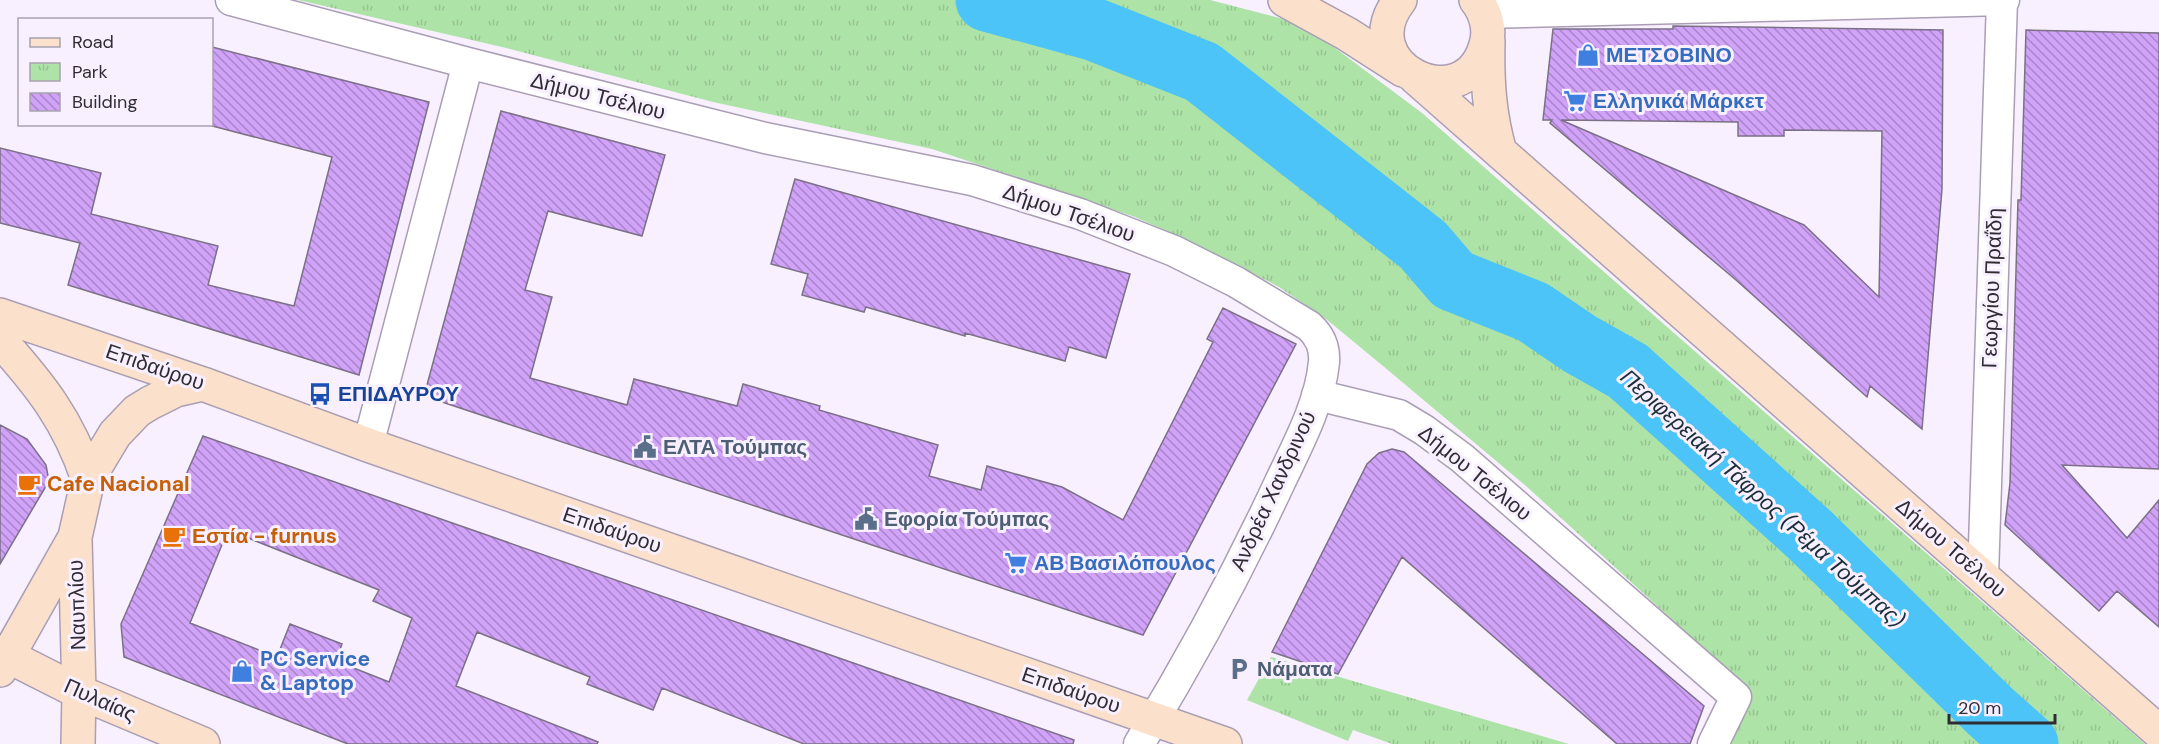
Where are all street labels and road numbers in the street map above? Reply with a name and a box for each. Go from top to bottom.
street label: Δήμου Τσέλιου [528,66,668,126]
street label: Δήμου Τσέλιου [999,177,1139,249]
street label: Γεωργίου Πραΐδη [1975,207,2009,369]
street label: Επιδαύρου [102,337,208,397]
street label: Ανδρέα Χανδρινού [1224,406,1322,576]
street label: Δήμου Τσέλιου [1413,419,1537,527]
street label: Δήμου Τσέλιου [1890,492,2012,604]
street label: Επιδαύρου [559,500,665,560]
street label: Ναυπλίου [61,559,93,651]
street label: Επιδαύρου [1018,660,1124,720]
street label: Πυλαίας [60,672,140,728]

